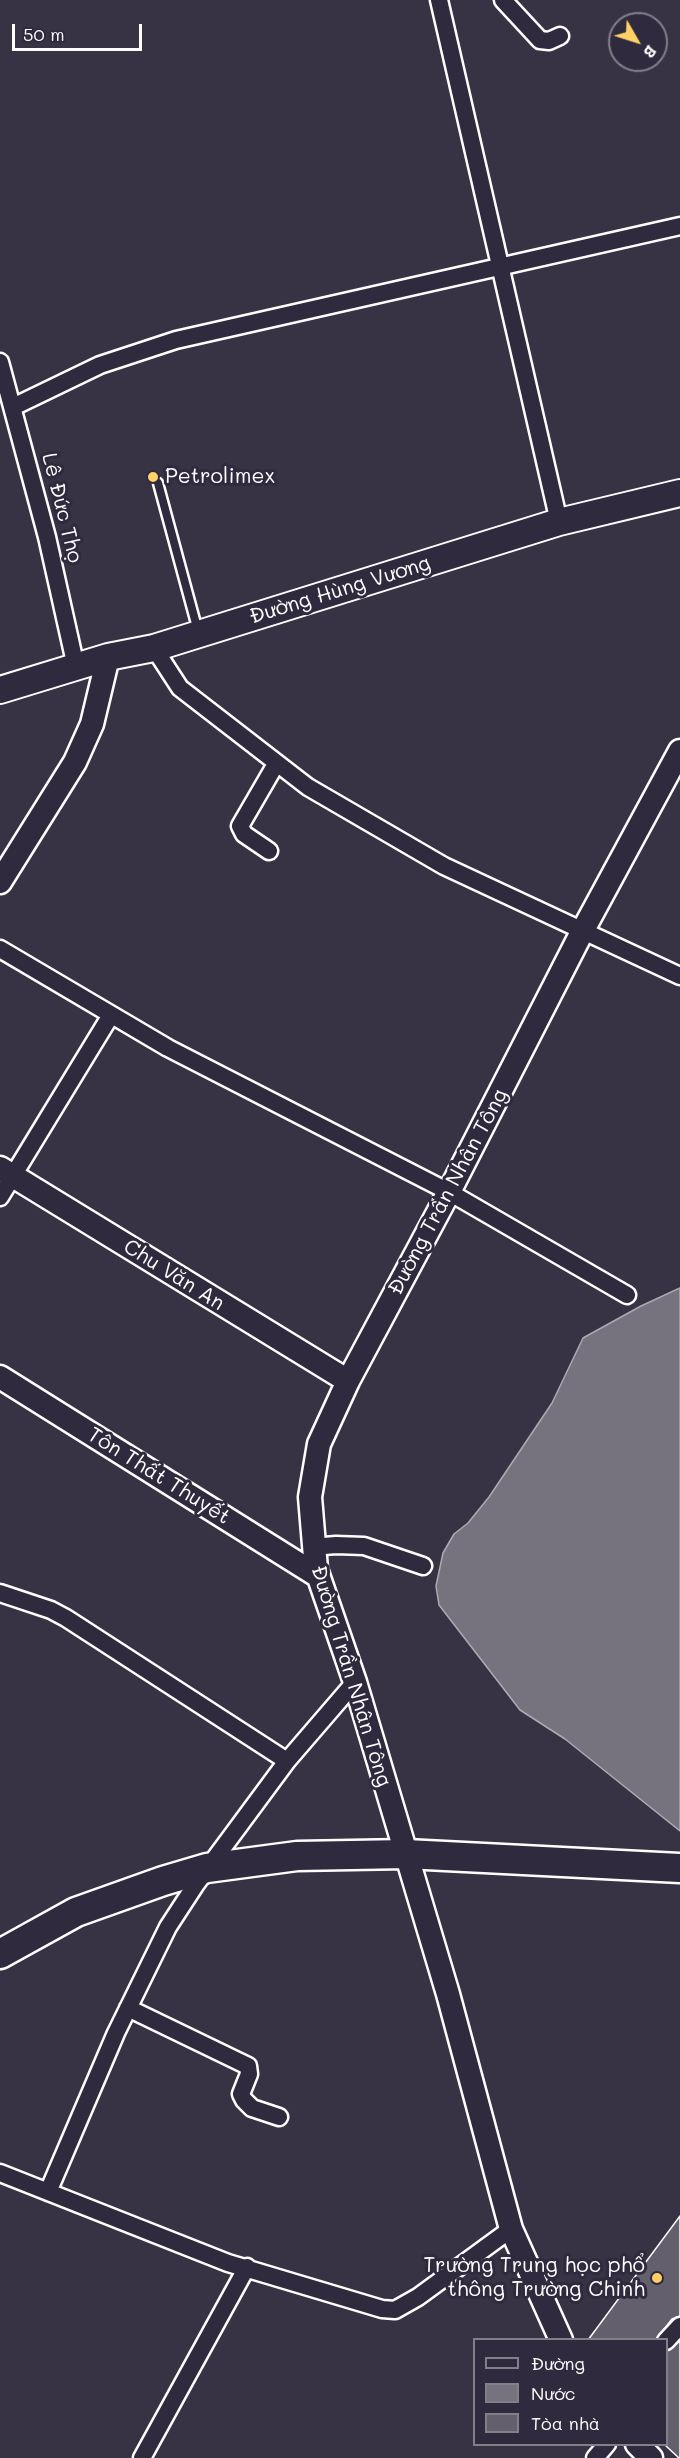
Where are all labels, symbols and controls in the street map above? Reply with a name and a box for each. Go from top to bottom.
scale bar [15,12,146,50]
north arrow [608,12,668,72]
text: 50 m [23,22,65,46]
text: B [639,42,662,63]
street label: Lê Đức Thọ [36,450,88,566]
place label: Petrolimex [165,464,275,490]
marker: Petrolimex [146,470,160,484]
street label: Đường Hùng Vương [246,550,434,630]
street label: Đường Trần Nhân Tông [383,1085,513,1299]
street label: Chu Văn An [119,1234,229,1316]
street label: Tôn Thất Thuyết [83,1422,235,1530]
street label: Đường Trần Nhân Tông [305,1562,397,1790]
place label: Trường Trung học phổ thông Trường Chinh [423,2253,645,2303]
marker: Trường Trung học phổ thông Trường Chinh [650,2271,664,2285]
legend [473,2338,668,2446]
text: Đường [531,2351,585,2375]
text: Nước [531,2381,575,2405]
text: Tòa nhà [531,2411,600,2435]

